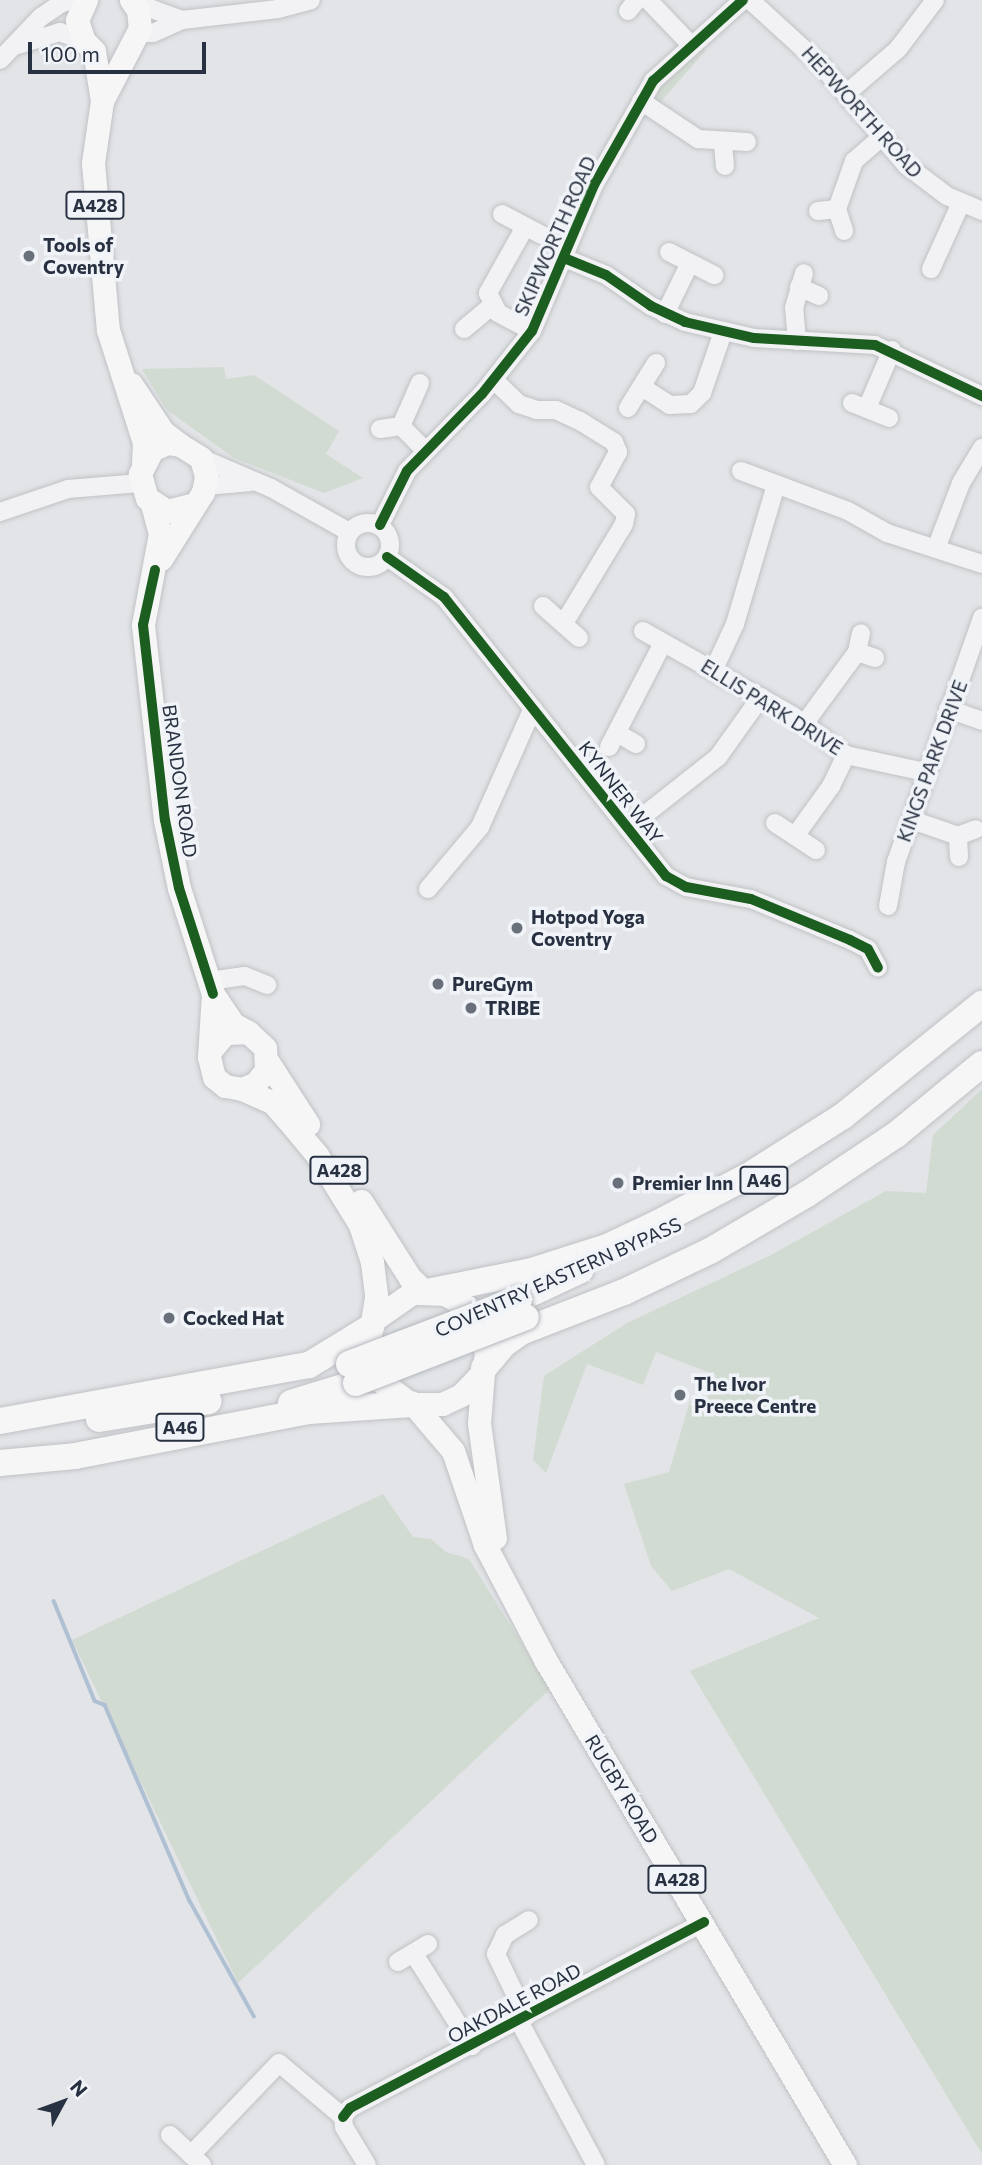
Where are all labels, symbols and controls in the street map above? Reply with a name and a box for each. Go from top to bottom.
scale bar [32,28,210,72]
text: 100 m [41,41,100,66]
street label: HEPWORTH ROAD [797,42,927,182]
street label: SKIPWORTH ROAD [510,153,600,319]
road number: A428 [65,190,125,220]
place label: Tools of Coventry [43,234,124,278]
marker: Tools of Coventry [21,248,37,264]
street label: ELLIS PARK DRIVE [697,654,847,760]
street label: KINGS PARK DRIVE [892,677,972,845]
street label: BRANDON ROAD [158,703,202,859]
street label: KYNNER WAY [574,736,668,848]
place label: Hotpod Yoga Coventry [531,906,645,950]
marker: Hotpod Yoga Coventry [509,920,525,936]
place label: PureGym [452,973,533,995]
marker: PureGym [430,976,446,992]
place label: TRIBE [485,997,540,1019]
marker: TRIBE [463,1000,479,1016]
road number: A428 [309,1156,369,1184]
road number: A46 [738,1166,790,1195]
place label: Premier Inn [632,1172,733,1194]
marker: Premier Inn [610,1175,626,1191]
street label: COVENTRY EASTERN BYPASS [431,1212,685,1342]
place label: Cocked Hat [183,1307,284,1329]
marker: Cocked Hat [161,1310,177,1326]
place label: The Ivor Preece Centre [694,1373,816,1417]
marker: The Ivor Preece Centre [672,1387,688,1403]
road number: A46 [154,1412,206,1442]
street label: RUGBY ROAD [581,1731,663,1847]
road number: A428 [647,1865,707,1894]
street label: OAKDALE ROAD [443,1958,585,2048]
north arrow [28,2067,98,2137]
text: N [66,2075,93,2101]

